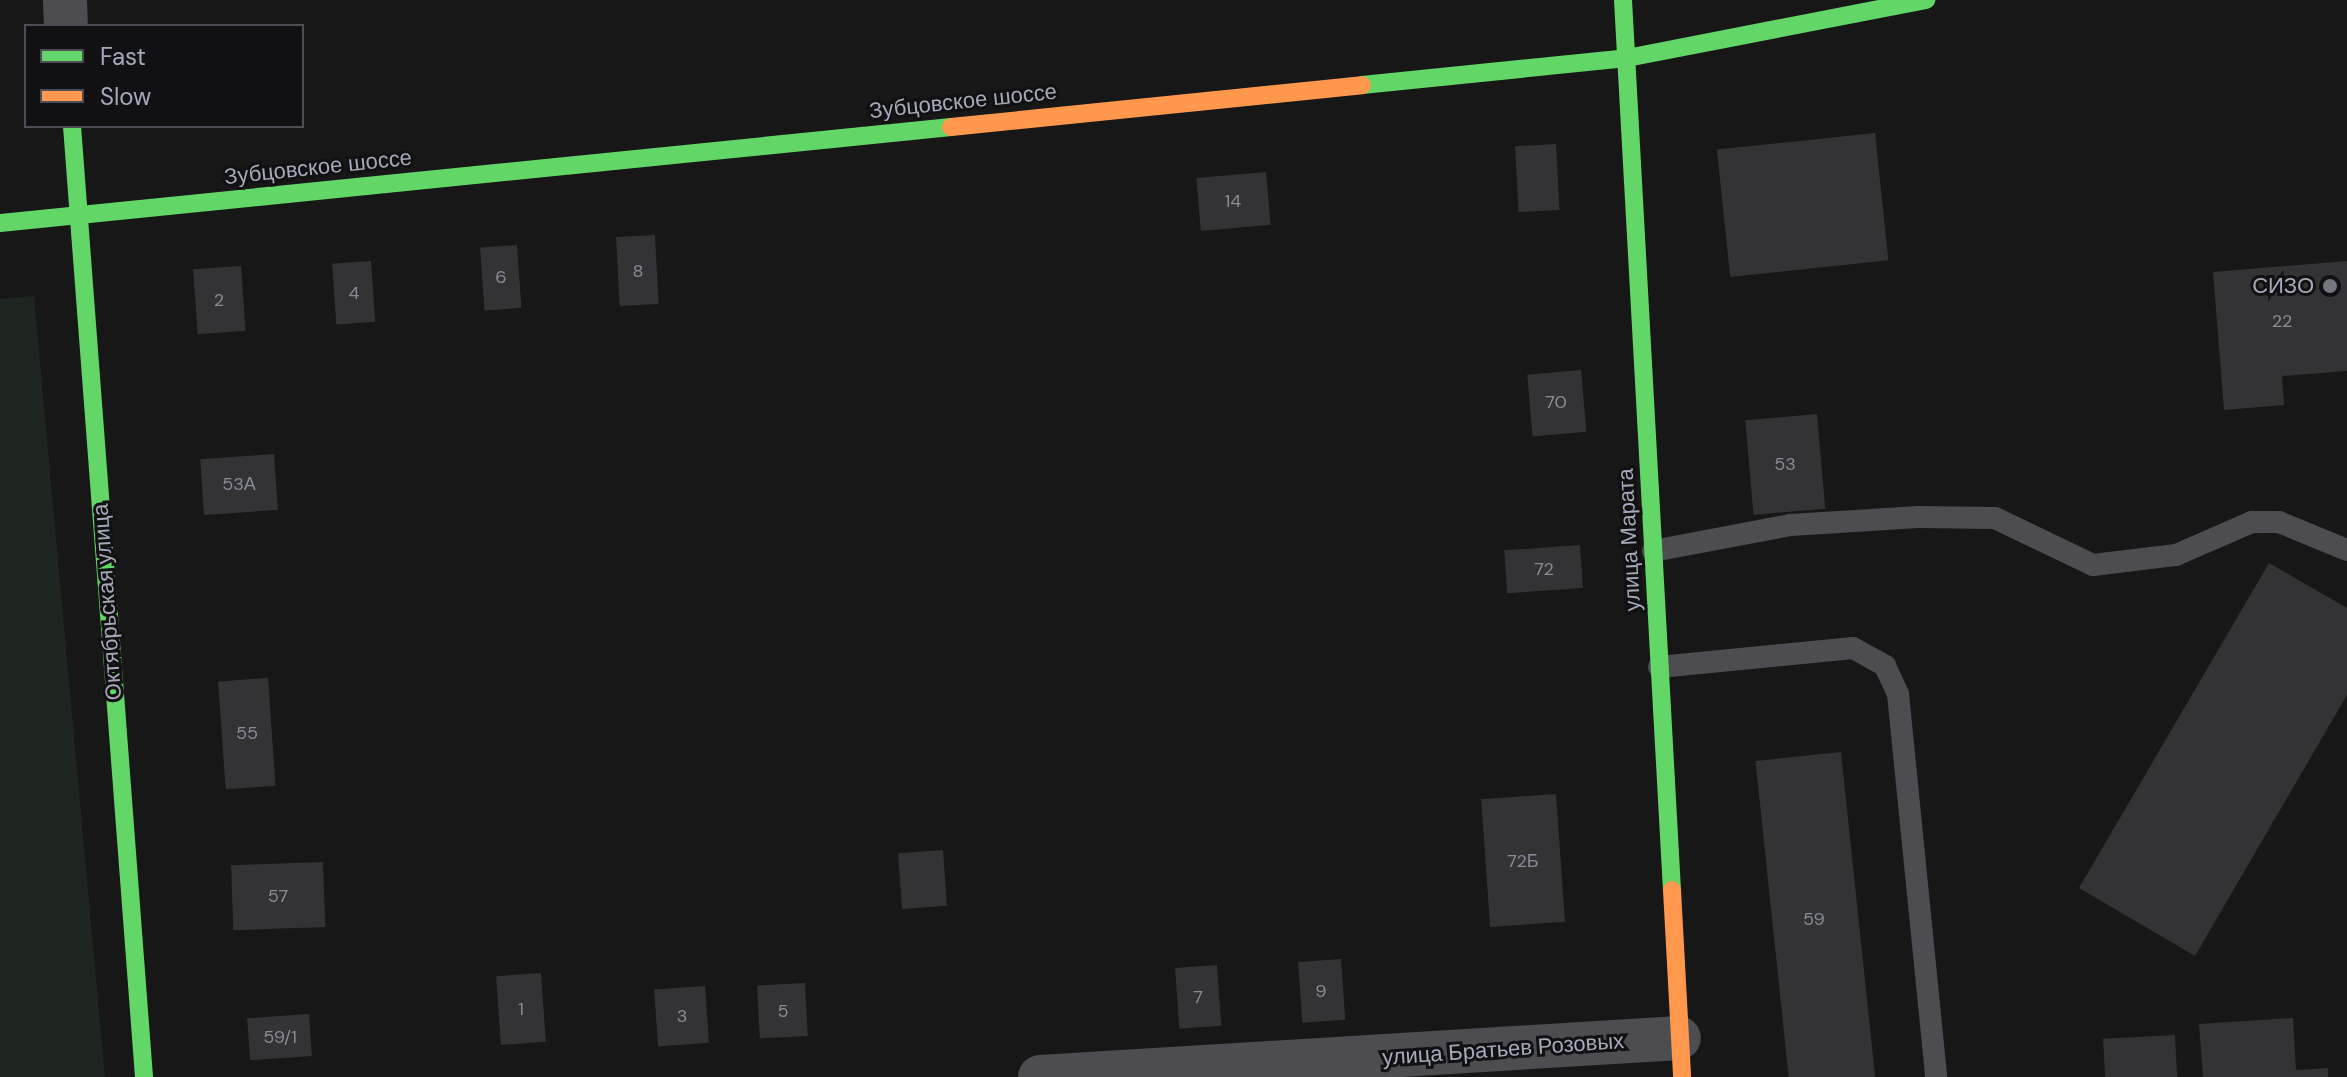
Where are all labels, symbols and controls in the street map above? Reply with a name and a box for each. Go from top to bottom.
legend [24,24,304,128]
text: Fast [100,41,146,72]
street label: Зубцовское шоссе [868,78,1058,124]
text: Slow [100,81,151,112]
street label: Зубцовское шоссе [223,144,413,190]
house number: 14 [1225,190,1241,212]
house number: 8 [633,260,643,282]
house number: 6 [495,266,507,288]
place label: СИЗО [2252,273,2314,299]
marker: СИЗО [2321,277,2339,295]
house number: 4 [349,282,359,304]
house number: 2 [214,289,224,311]
house number: 22 [2272,310,2292,332]
house number: 70 [1545,391,1567,413]
house number: 53 [1774,453,1796,475]
street label: улица Марата [1612,468,1646,612]
house number: 53А [222,473,256,495]
street label: Октябрьская улица [87,503,127,701]
house number: 72 [1534,558,1554,580]
house number: 55 [236,722,258,744]
house number: 72Б [1507,850,1539,872]
house number: 57 [268,885,288,907]
house number: 59 [1803,908,1825,930]
house number: 9 [1315,980,1327,1002]
house number: 7 [1193,986,1203,1008]
house number: 1 [518,998,524,1020]
house number: 5 [778,1000,788,1022]
house number: 3 [677,1005,687,1027]
house number: 59/1 [263,1026,297,1048]
street label: улица Братьев Розовых [1381,1027,1625,1071]

